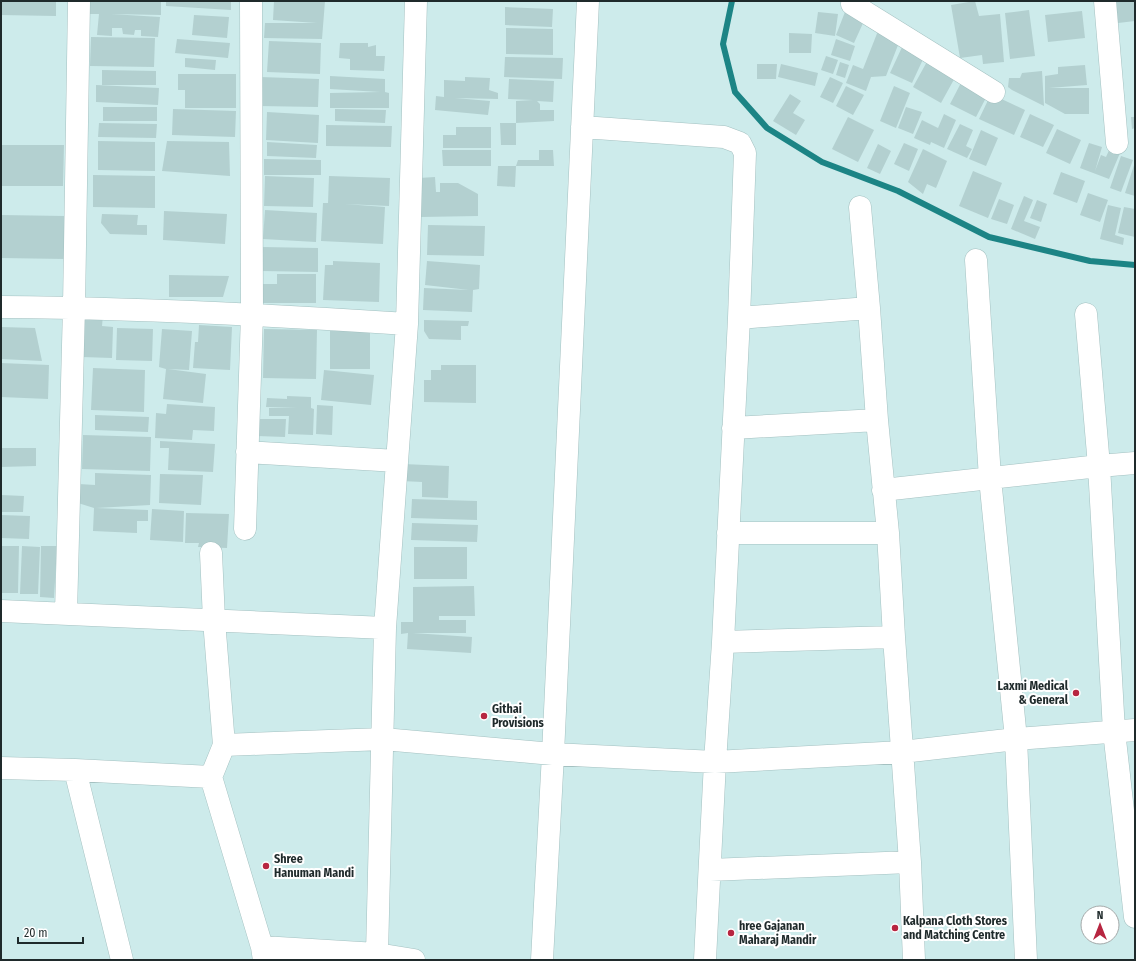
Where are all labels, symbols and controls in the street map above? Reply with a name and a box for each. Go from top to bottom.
place label: Laxmi Medical & General [998,679,1069,707]
marker: Laxmi Medical & General [1071,688,1081,698]
place label: Githai Provisions [492,702,544,730]
marker: Githai Provisions [479,711,489,721]
place label: Shree Hanuman Mandi [274,852,354,880]
marker: Shree Hanuman Mandi [261,861,271,871]
north arrow [1080,905,1120,945]
text: N [1097,909,1103,922]
place label: Kalpana Cloth Stores and Matching Centre [903,914,1008,942]
scale bar [18,919,83,945]
place label: hree Gajanan Maharaj Mandir [739,919,817,947]
marker: Kalpana Cloth Stores and Matching Centre [890,923,900,933]
text: 20 m [24,926,48,940]
marker: hree Gajanan Maharaj Mandir [726,928,736,938]

